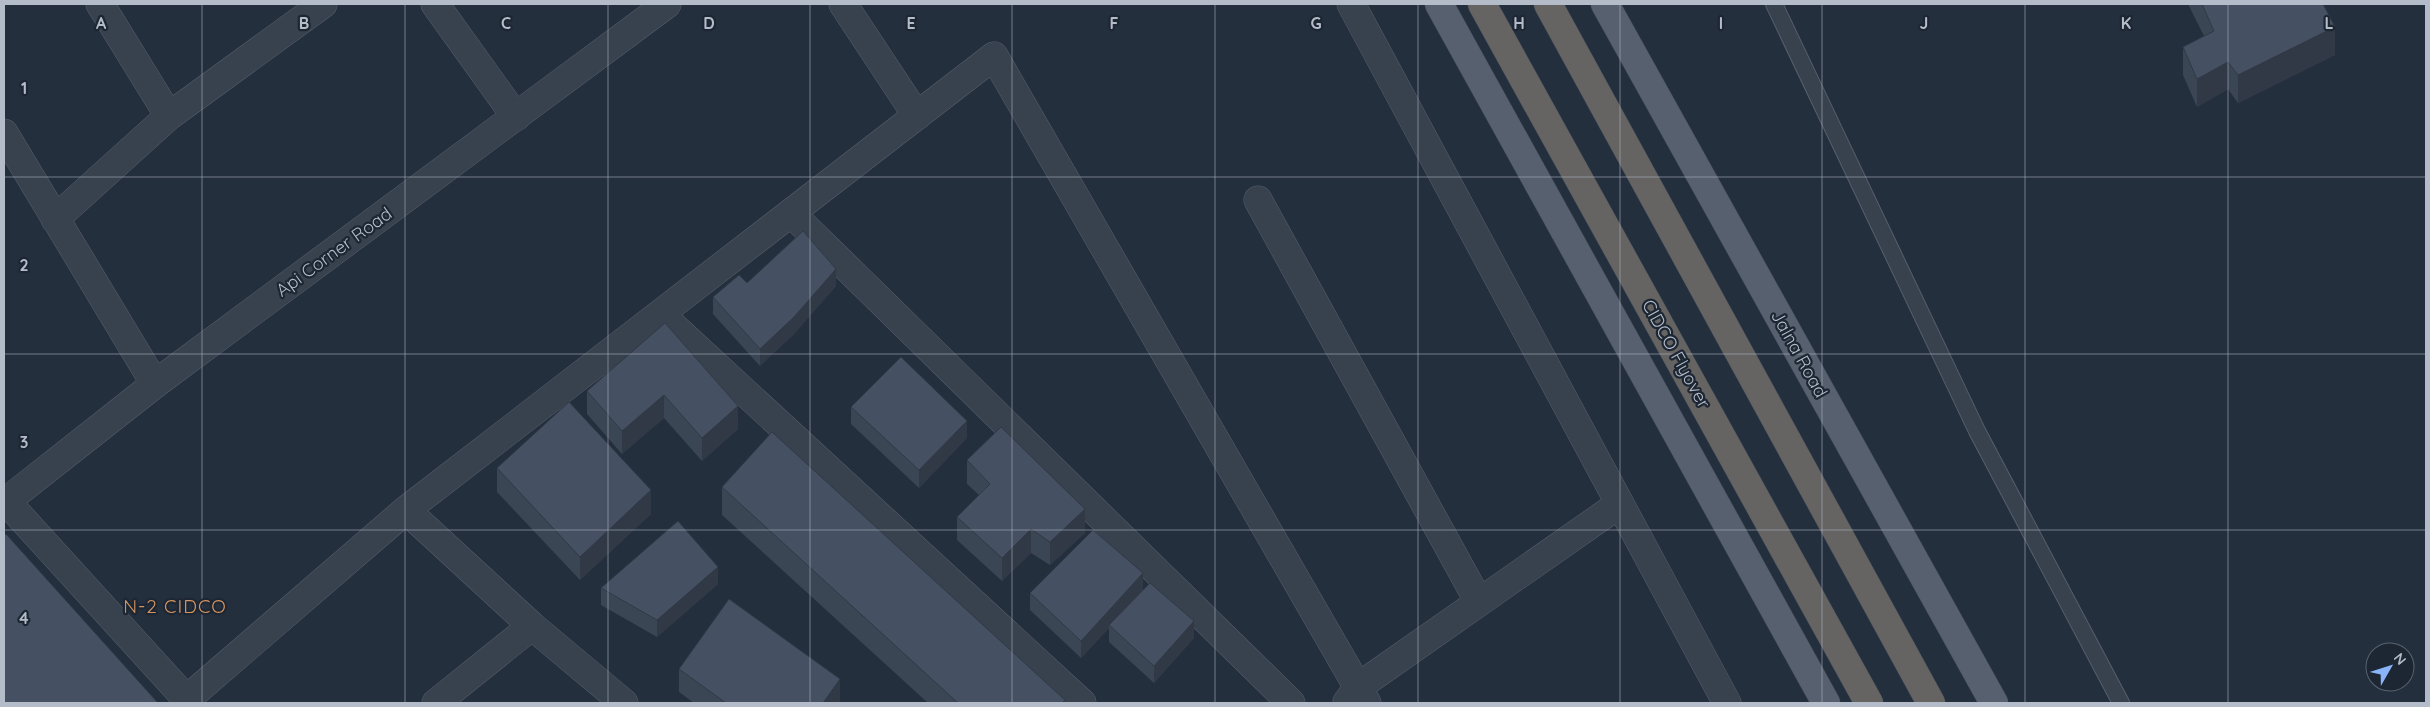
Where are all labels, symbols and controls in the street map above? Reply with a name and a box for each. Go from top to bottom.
text: A [96,13,107,33]
text: B [299,13,309,33]
text: C [501,13,511,33]
text: D [703,13,715,33]
text: E [906,13,916,33]
text: F [1110,13,1119,33]
text: G [1310,13,1322,33]
text: H [1513,13,1525,33]
text: I [1719,13,1723,33]
text: J [1920,13,1928,33]
text: K [2121,13,2131,33]
text: L [2325,13,2334,33]
text: 1 [21,78,27,98]
street label: Api Corner Road [271,202,396,301]
text: 2 [19,255,29,275]
street label: CIDCO Flyover [1637,295,1716,412]
street label: Jalna Road [1766,306,1833,401]
text: 3 [20,432,28,452]
district label: N-2 CIDCO [123,594,227,618]
text: 4 [19,608,29,628]
north arrow [2365,642,2415,692]
text: N [2390,649,2410,668]

